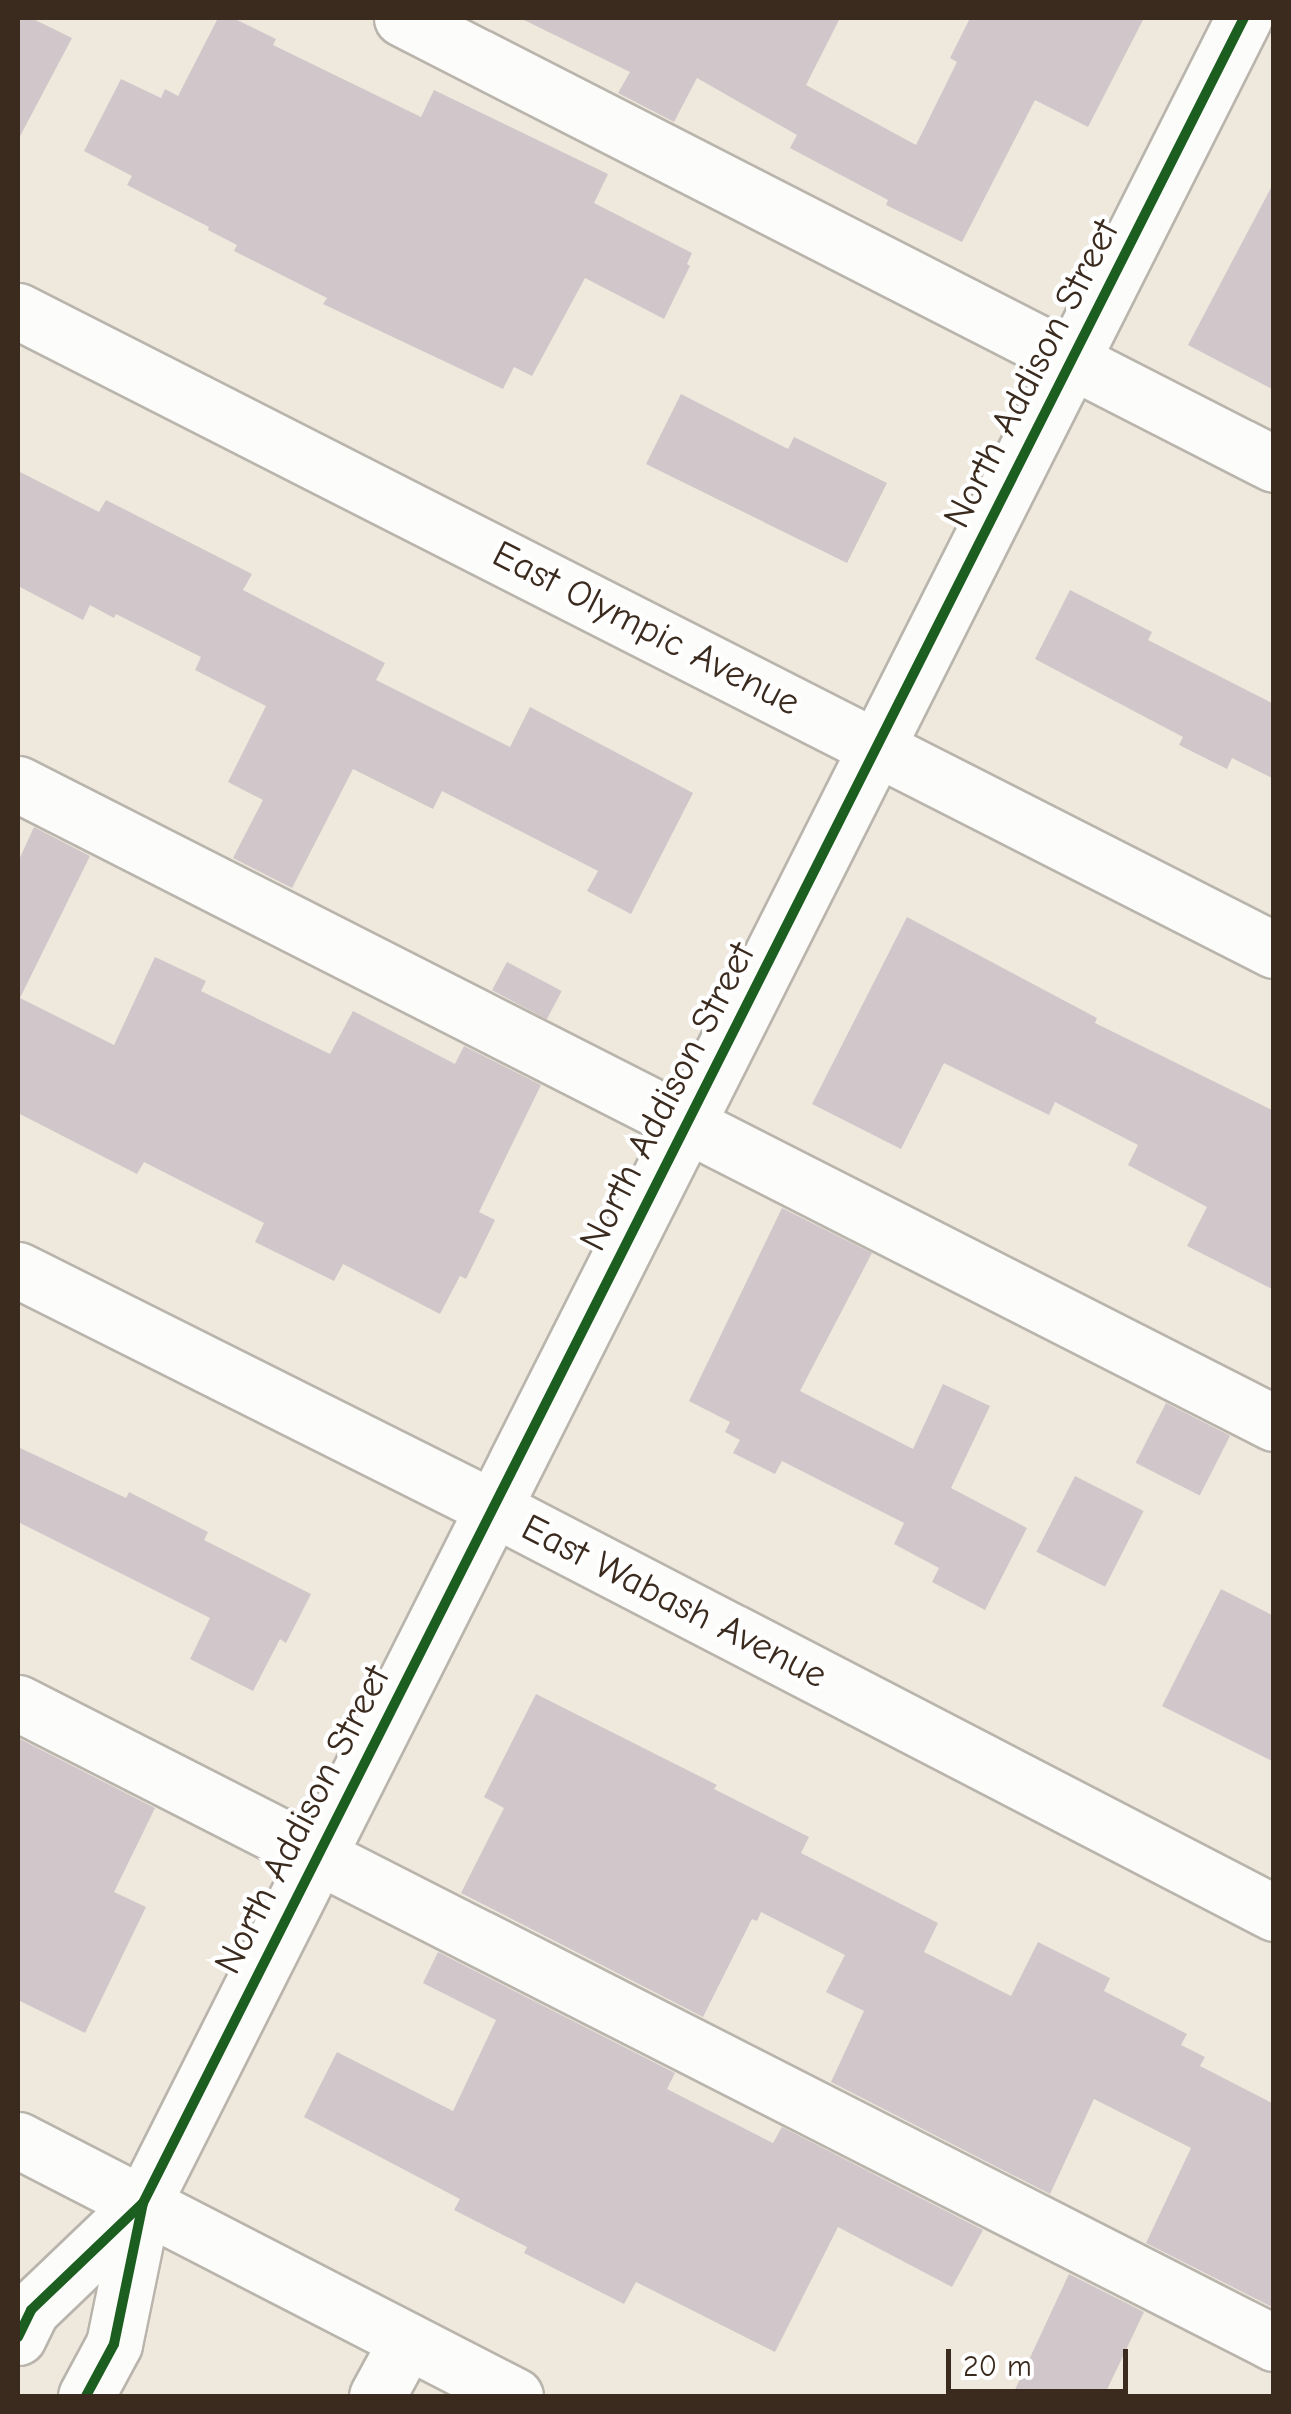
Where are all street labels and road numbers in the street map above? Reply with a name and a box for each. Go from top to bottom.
street label: North Addison Street [935,212,1129,536]
street label: East Olympic Avenue [485,532,807,726]
street label: North Addison Street [571,935,765,1259]
street label: East Wabash Avenue [514,1505,834,1699]
street label: North Addison Street [206,1658,400,1982]

